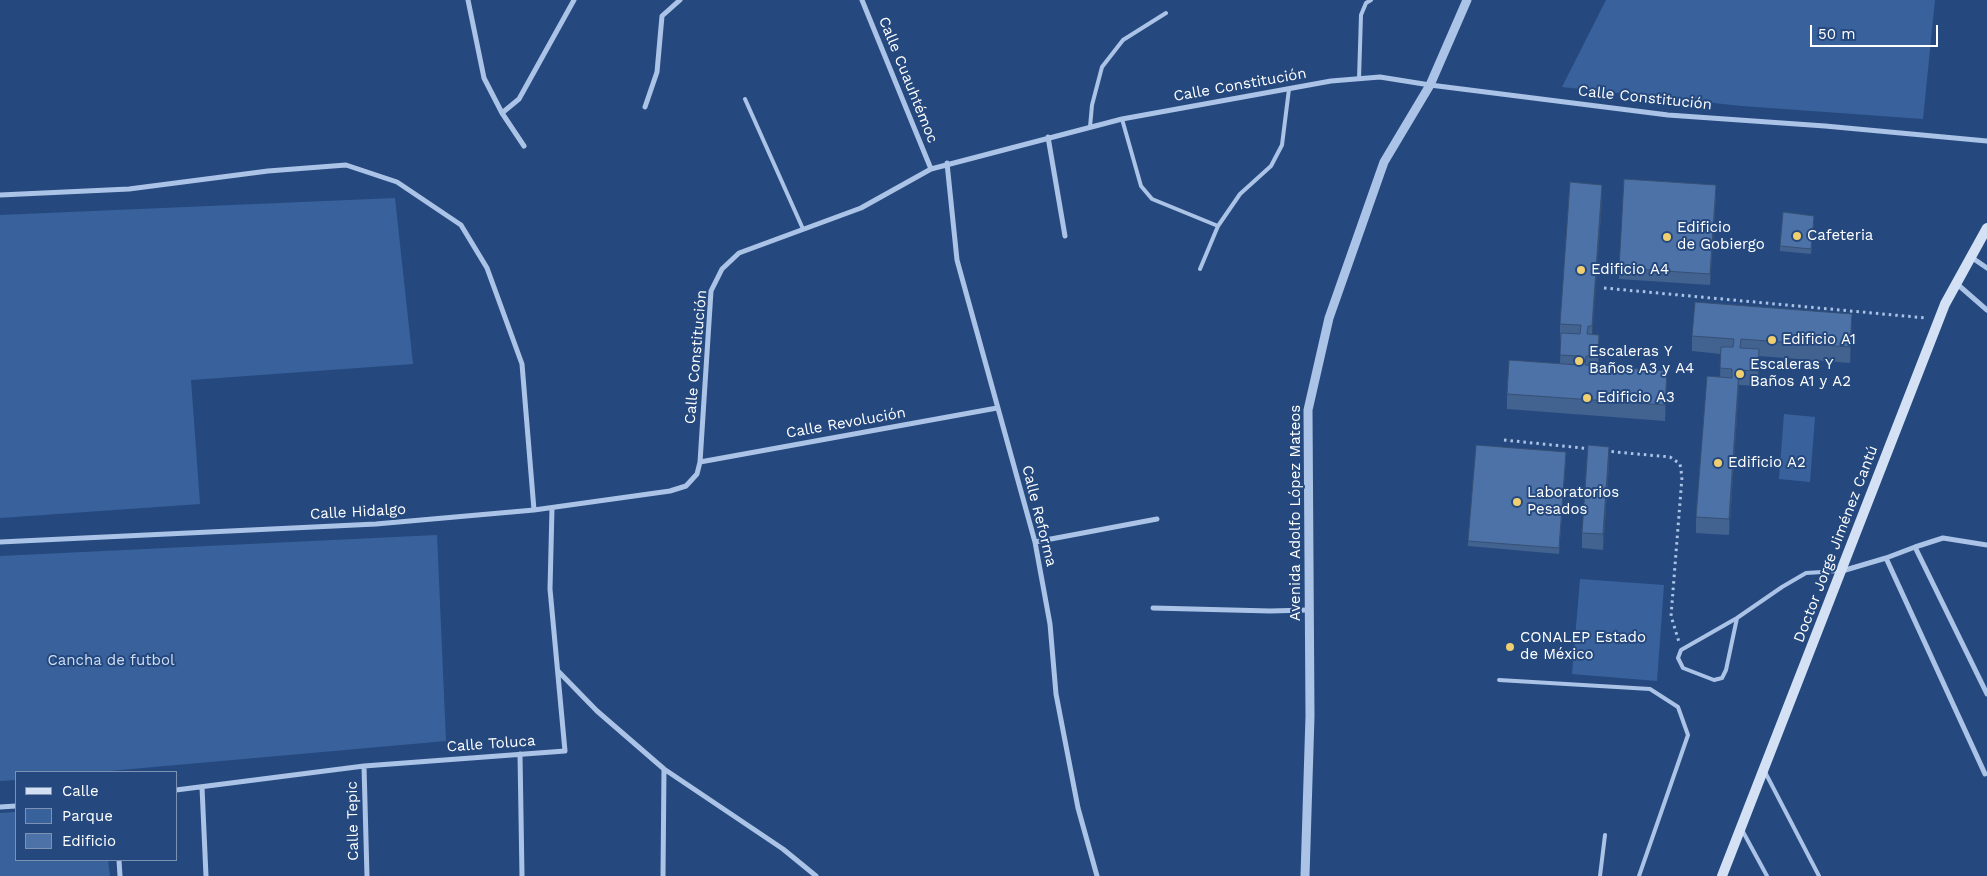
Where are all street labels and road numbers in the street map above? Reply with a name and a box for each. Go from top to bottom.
street label: Calle Cuauhtémoc [874,14,942,146]
street label: Calle Constitución [1172,64,1308,106]
street label: Calle Constitución [1577,82,1713,114]
street label: Calle Constitución [681,289,711,425]
street label: Calle Revolución [785,404,907,442]
street label: Avenida Adolfo López Mateos [1287,405,1305,621]
street label: Doctor Jorge Jiménez Cantú [1790,443,1882,645]
street label: Calle Reforma [1018,464,1060,568]
street label: Calle Hidalgo [309,500,407,524]
street label: Calle Toluca [446,732,536,756]
street label: Calle Tepic [343,781,363,861]

